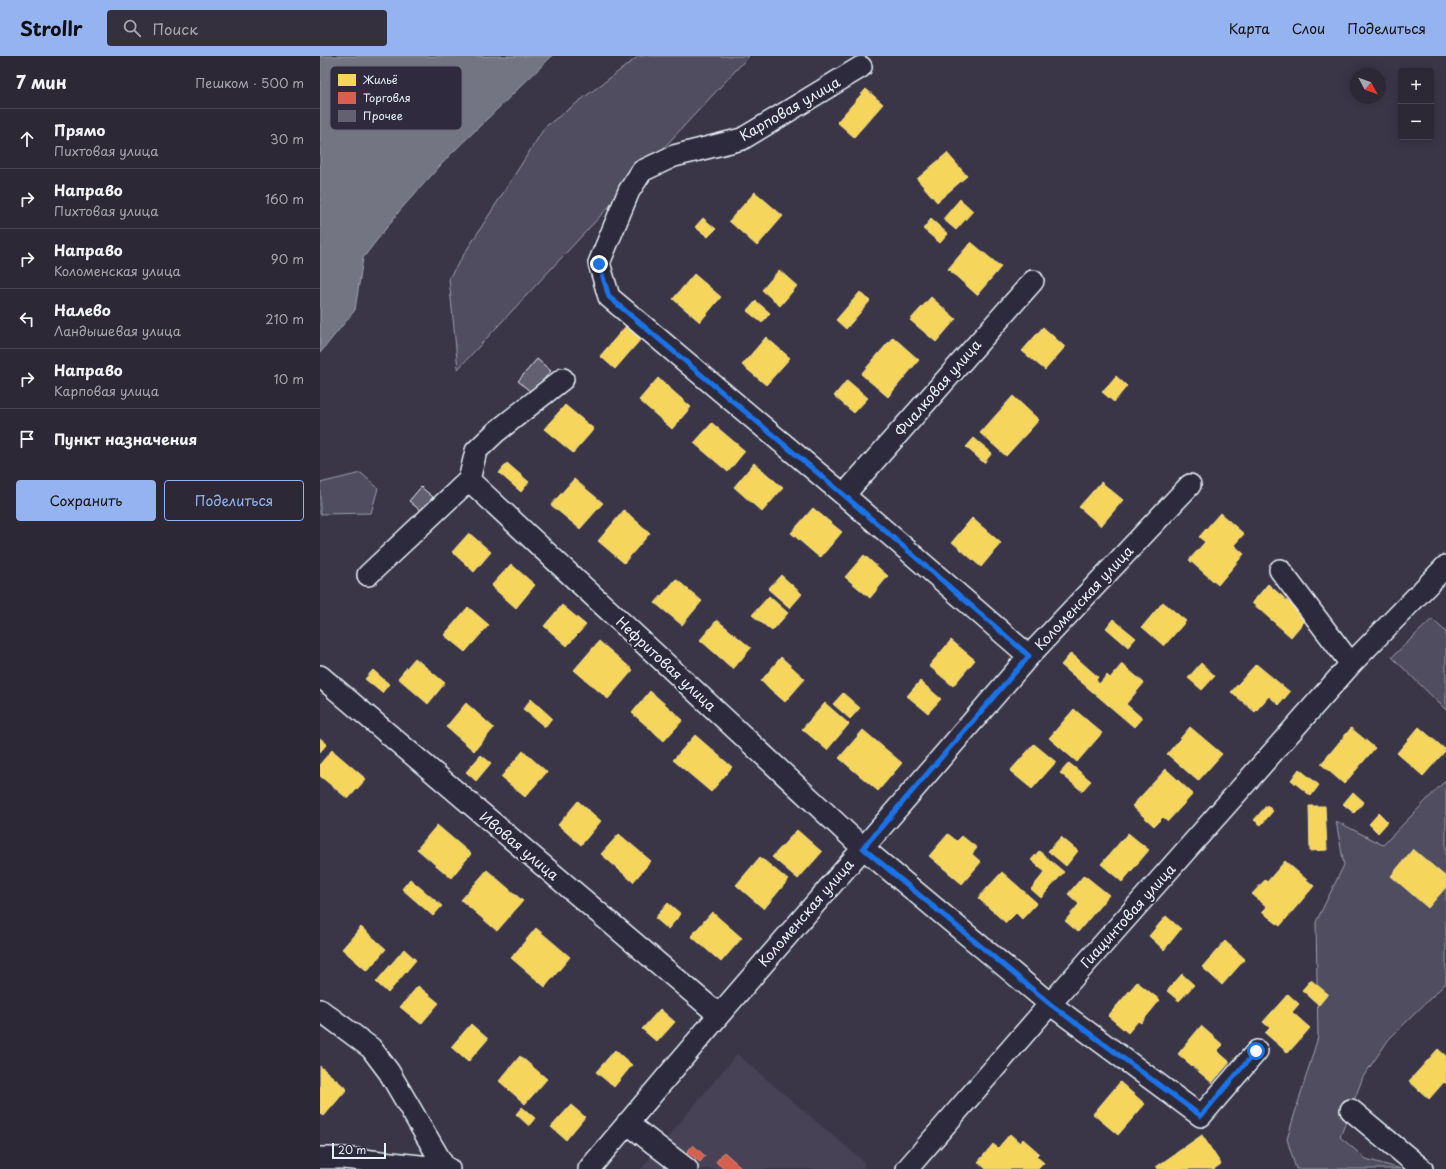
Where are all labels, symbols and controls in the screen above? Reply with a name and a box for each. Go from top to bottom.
search box [107,10,387,46]
text: Strollr [20,14,83,42]
icon: search [121,17,143,39]
text: Поиск [153,17,198,40]
text: Карта [1229,18,1270,39]
text: Слои [1292,18,1325,39]
text: Поделиться [1347,18,1426,39]
legend [330,66,462,130]
north arrow [1350,68,1386,104]
map controls [1398,68,1434,140]
button: + [1398,68,1434,104]
text: 7 мин [16,69,67,95]
text: Жильё [362,71,398,88]
street label: Карповая улица [736,71,844,146]
text: Пешком · 500 m [195,73,304,92]
text: Торговля [363,89,411,106]
button: − [1398,104,1434,140]
text: Прочее [363,107,403,124]
text: Прямо [54,118,105,141]
icon: ahead [16,128,38,150]
text: 30 m [270,129,304,148]
text: Пихтовая улица [54,141,158,160]
text: Направо [54,178,123,201]
icon: right [16,188,38,210]
text: 160 m [265,189,304,208]
text: Пихтовая улица [54,201,158,220]
text: Направо [54,238,123,261]
icon: right [16,248,38,270]
text: 90 m [271,249,304,268]
route end [590,255,608,273]
text: Коломенская улица [54,261,181,280]
text: Налево [54,298,111,321]
icon: left [16,308,38,330]
text: 210 m [265,309,304,328]
text: Ландышевая улица [54,321,181,340]
street label: Фиалковая улица [890,334,986,441]
text: Направо [54,358,123,381]
icon: right [16,368,38,390]
text: 10 m [274,369,304,388]
text: Карповая улица [54,381,159,400]
text: Пункт назначения [54,427,197,450]
icon: arrive [16,428,38,450]
button: Сохранить [16,480,156,521]
button: Поделиться [164,480,304,521]
street label: Коломенская улица [1029,540,1138,655]
street label: Нефритовая улица [611,611,721,716]
street label: Ивовая улица [475,806,564,885]
street label: Коломенская улица [753,854,858,971]
street label: Гиацинтовая улица [1075,859,1180,972]
route start [1247,1042,1265,1060]
scale bar [332,1141,386,1160]
text: 20 m [338,1141,366,1158]

